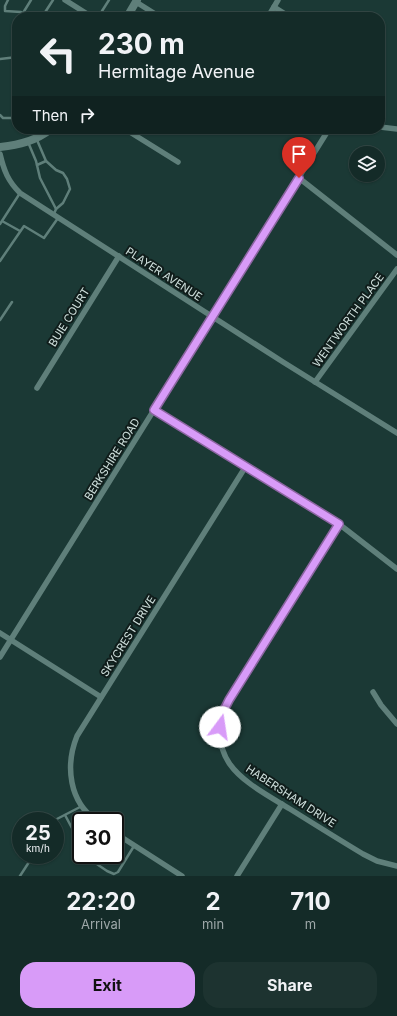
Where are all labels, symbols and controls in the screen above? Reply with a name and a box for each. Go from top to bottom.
text: 230 m [98,27,185,61]
icon: left [32,28,84,80]
text: Hermitage Avenue [98,61,255,82]
icon: right [76,104,98,126]
text: Then [32,106,68,125]
pin [282,137,316,178]
icon: arrive [288,143,310,165]
map controls [349,146,385,182]
button: layers [349,146,385,182]
street label: PLAYER AVENUE [123,244,205,304]
street label: WENTWORTH PLACE [309,270,387,370]
street label: BUIE COURT [45,285,93,349]
street label: BERKSHIRE ROAD [81,415,143,502]
street label: SKYCREST DRIVE [98,593,158,679]
position arrow [199,706,241,748]
street label: HABERSHAM DRIVE [243,762,339,830]
speed limit sign: 30 [72,812,124,864]
text: 25 [25,821,51,845]
text: km/h [26,842,50,854]
text: 22:20 [66,887,136,916]
text: 2 [205,887,221,916]
text: 710 [290,887,331,916]
text: Arrival [81,916,121,932]
text: min [202,916,224,932]
text: m [305,916,316,932]
button: Exit [20,962,195,1008]
button: Share [203,962,377,1008]

